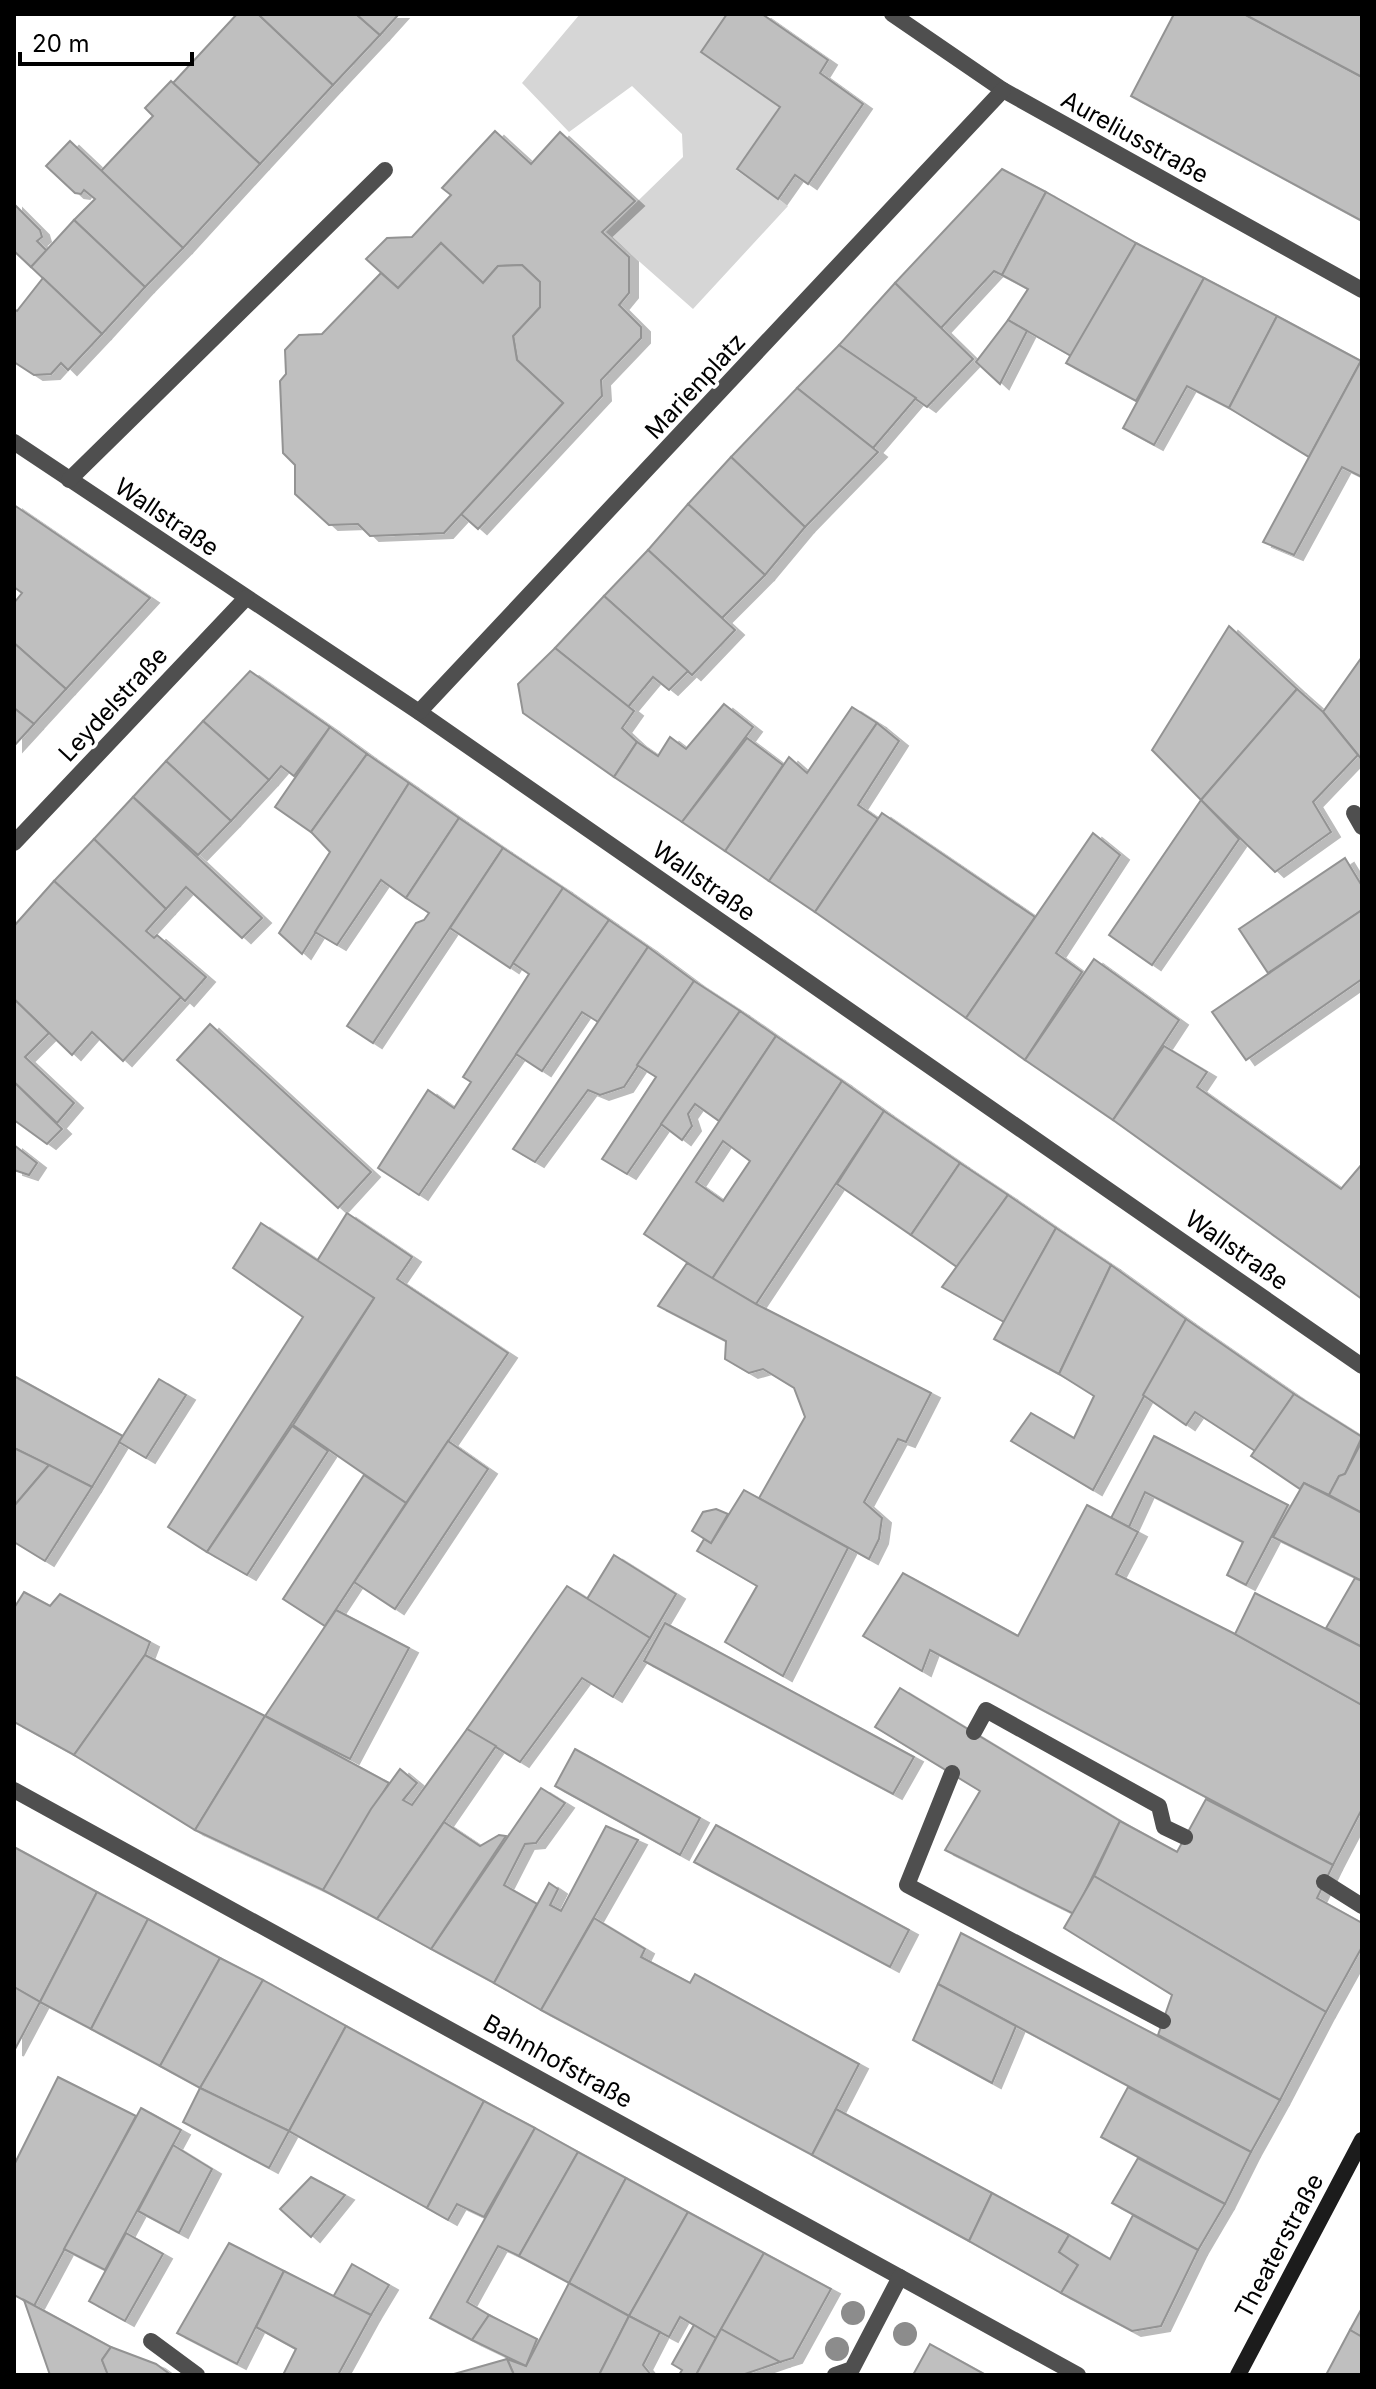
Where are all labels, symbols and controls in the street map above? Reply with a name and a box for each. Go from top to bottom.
scale bar [20,16,192,66]
text: 20 m [32,29,90,58]
street label: Aureliusstraße [1056,85,1214,189]
street label: Marienplatz [639,327,751,445]
street label: Wallstraße [109,472,225,562]
street label: Leydelstraße [52,641,174,767]
street label: Wallstraße [647,835,761,927]
street label: Wallstraße [1180,1204,1294,1296]
street label: Bahnhofstraße [478,2008,638,2114]
street label: Theaterstraße [1229,2169,1329,2323]

